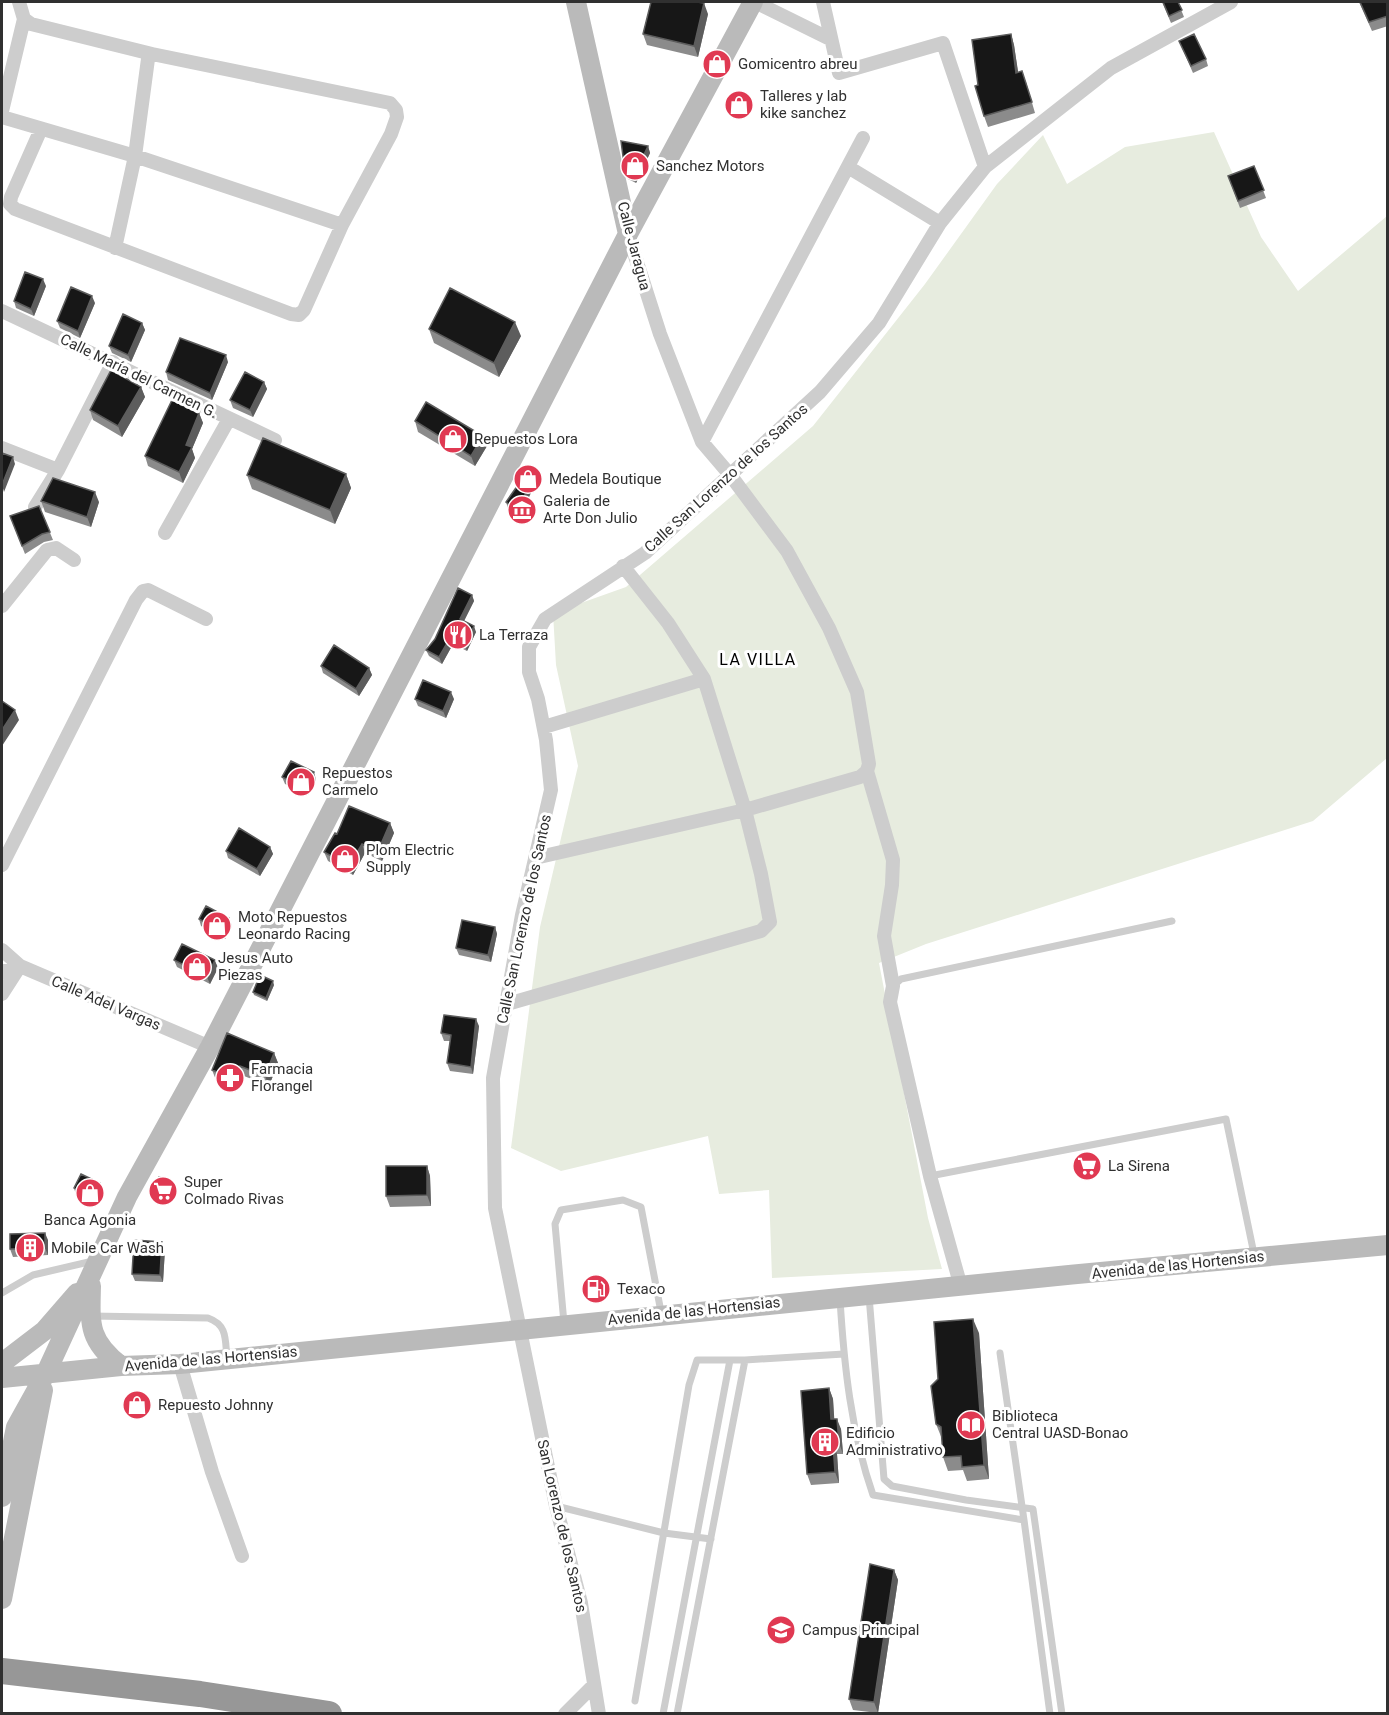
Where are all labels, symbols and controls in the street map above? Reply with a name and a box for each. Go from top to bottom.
shop icon: Gomicentro abreu [701,48,733,80]
place label: Gomicentro abreu [738,55,858,73]
place label: Talleres y lab kike sanchez [760,87,847,122]
shop icon: Talleres y lab kike sanchez [723,89,755,121]
shop icon: Sanchez Motors [619,150,651,182]
place label: Sanchez Motors [656,157,764,175]
street label: Calle Jaragua [614,200,654,292]
street label: Calle María del Carmen G. [57,330,221,422]
street label: Calle San Lorenzo de los Santos [641,400,811,556]
shop icon: Repuestos Lora [437,423,469,455]
place label: Repuestos Lora [474,430,578,448]
shop icon: Medela Boutique [512,463,544,495]
place label: Medela Boutique [549,470,662,488]
place label: Galeria de Arte Don Julio [543,492,638,527]
museum icon: Galeria de Arte Don Julio [506,494,538,526]
restaurant icon: La Terraza [442,619,474,651]
place label: La Terraza [479,626,548,644]
district label: LA VILLA [719,650,797,669]
place label: Repuestos Carmelo [322,764,393,799]
shop icon: Repuestos Carmelo [285,766,317,798]
street label: Calle San Lorenzo de los Santos [493,813,555,1025]
place label: Plom Electric Supply [366,841,454,876]
shop icon: Plom Electric Supply [329,843,361,875]
place label: Moto Repuestos Leonardo Racing [238,908,350,943]
shop icon: Moto Repuestos Leonardo Racing [201,910,233,942]
place label: Jesus Auto Piezas [218,949,293,984]
shop icon: Jesus Auto Piezas [181,951,213,983]
street label: Calle Adel Vargas [49,972,163,1034]
place label: Farmacia Florangel [251,1060,313,1095]
pharmacy icon: Farmacia Florangel [214,1062,246,1094]
supermarket icon: La Sirena [1071,1150,1103,1182]
place label: La Sirena [1108,1157,1170,1175]
place label: Super Colmado Rivas [184,1173,284,1208]
supermarket icon: Super Colmado Rivas [147,1175,179,1207]
shop icon: Banca Agonia [74,1177,106,1209]
place label: Banca Agonia [44,1211,136,1229]
building icon: Mobile Car Wash [14,1232,46,1264]
place label: Mobile Car Wash [51,1239,164,1257]
street label: Avenida de las Hortensias [1091,1247,1265,1283]
fuel station icon: Texaco [580,1273,612,1305]
place label: Texaco [617,1280,665,1298]
street label: Avenida de las Hortensias [607,1293,781,1329]
street label: Avenida de las Hortensias [124,1342,298,1376]
shop icon: Repuesto Johnny [121,1389,153,1421]
place label: Repuesto Johnny [158,1396,273,1414]
place label: Biblioteca Central UASD-Bonao [992,1407,1128,1442]
library icon: Biblioteca Central UASD-Bonao [955,1409,987,1441]
place label: Edificio Administrativo [846,1424,943,1459]
building icon: Edificio Administrativo [809,1426,841,1458]
street label: San Lorenzo de los Santos [533,1438,591,1614]
school or university icon: Campus Principal [765,1614,797,1646]
place label: Campus Principal [802,1621,919,1639]

